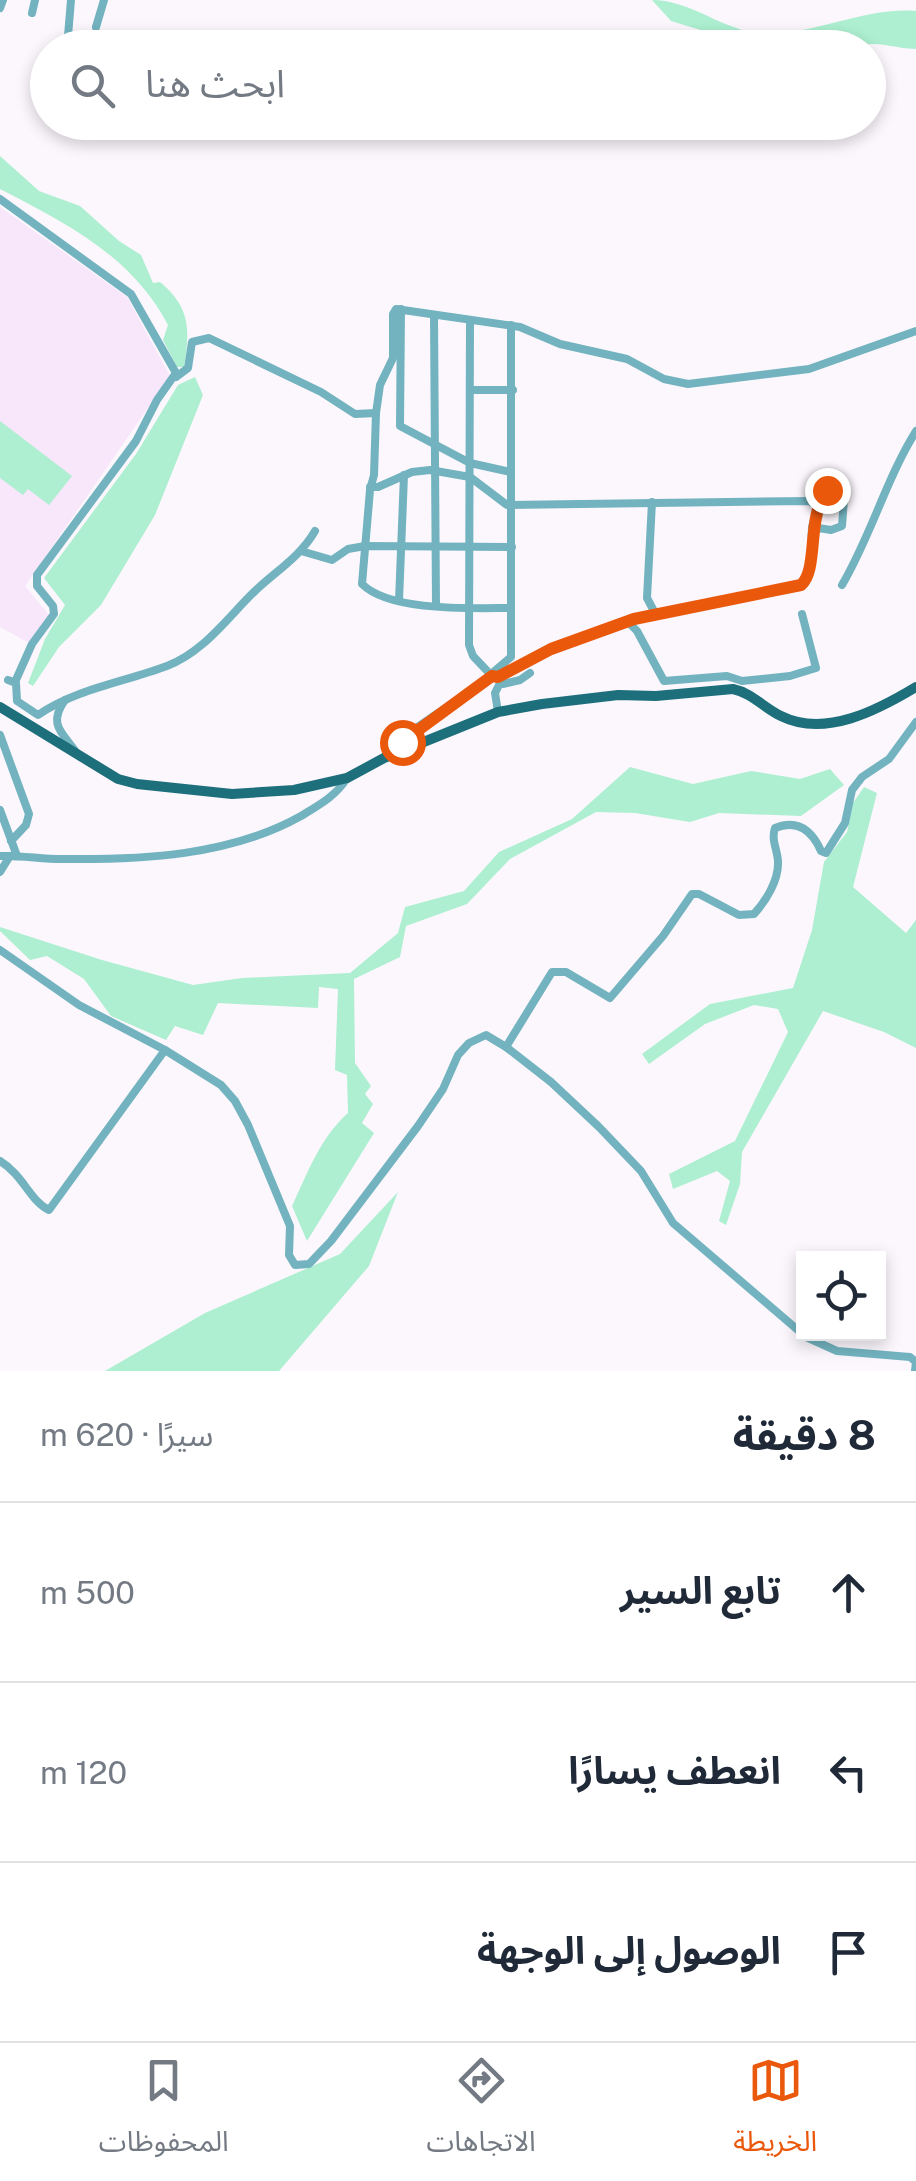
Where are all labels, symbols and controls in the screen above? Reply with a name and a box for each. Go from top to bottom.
search box [30,30,886,140]
icon: search [65,58,120,113]
text: ابحث هنا [145,61,285,106]
route end [805,468,851,514]
route start [380,720,426,766]
map controls [796,1251,886,1341]
button: locate [796,1251,886,1341]
text: 8 دقيقة [733,1410,876,1459]
text: سيرًا · 620 m [40,1416,213,1453]
icon: ahead [821,1565,876,1620]
text: تابع السير [620,1568,781,1613]
text: 500 m [40,1574,135,1611]
icon: left [821,1745,876,1800]
text: انعطف يسارًا [568,1748,781,1793]
text: 120 m [40,1754,127,1791]
icon: arrive [821,1925,876,1980]
text: الوصول إلى الوجهة [477,1928,781,1973]
tab: المحفوظات [99,2053,229,2172]
tab: الاتجاهات [426,2053,536,2172]
tab: الخريطة [733,2053,817,2172]

